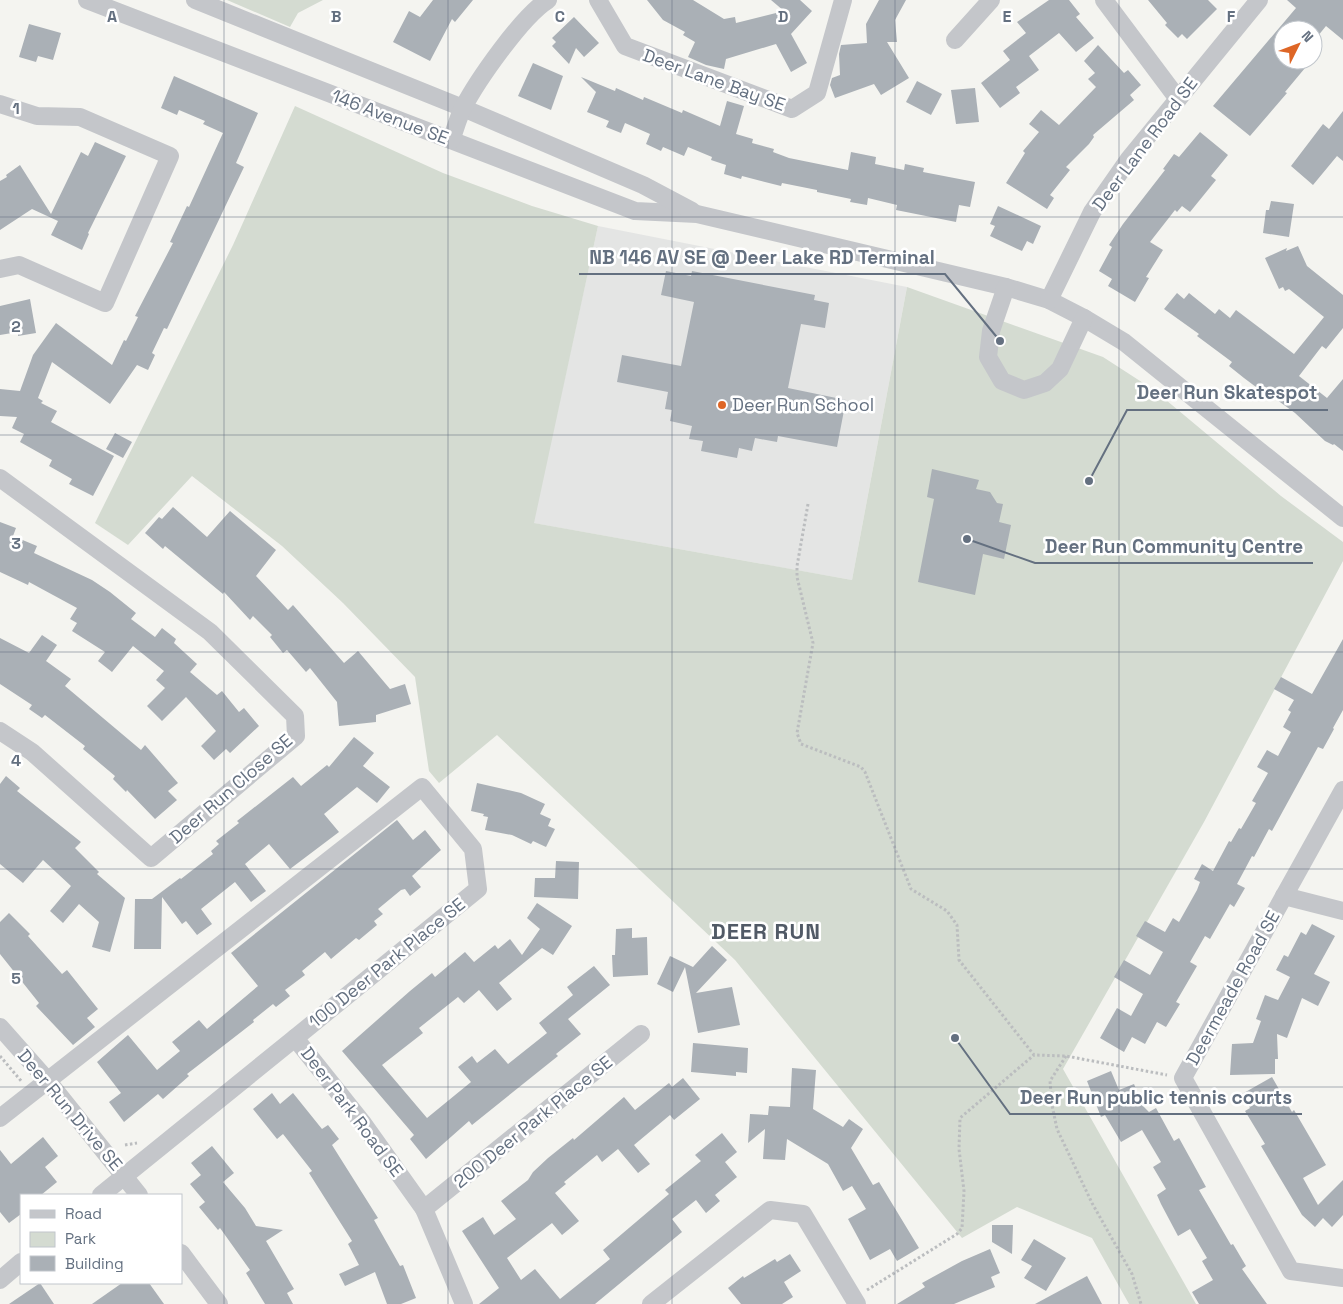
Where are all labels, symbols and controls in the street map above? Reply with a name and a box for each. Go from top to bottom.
text: A [107,6,117,27]
text: B [331,6,341,27]
text: C [555,6,565,27]
text: D [778,6,788,27]
text: E [1003,6,1012,27]
text: F [1227,6,1236,27]
north arrow [1273,20,1323,70]
text: N [1298,27,1317,46]
street label: Deer Lane Bay SE [640,43,789,116]
street label: Deer Lane Road SE [1087,72,1202,215]
street label: 146 Avenue SE [328,84,452,149]
text: 1 [12,98,20,119]
callout: NB 146 AV SE @ Deer Lake RD Terminal [579,240,945,274]
text: NB 146 AV SE @ Deer Lake RD Terminal [589,245,935,270]
text: 2 [11,316,21,337]
callout: Deer Run Skatespot [1127,376,1328,410]
text: Deer Run Skatespot [1137,380,1317,405]
place label: Deer Run School [732,393,874,416]
marker: Deer Run School [716,399,728,411]
callout: Deer Run Community Centre [1035,529,1313,563]
text: 3 [11,533,21,554]
text: Deer Run Community Centre [1045,534,1303,559]
street label: Deer Run Close SE [164,729,297,848]
text: 4 [11,750,21,771]
street label: 100 Deer Park Place SE [304,892,469,1033]
street label: Deermeade Road SE [1181,906,1285,1069]
district label: DEER RUN [711,917,821,945]
text: 5 [11,968,21,989]
street label: Deer Park Road SE [296,1042,409,1181]
street label: Deer Run Drive SE [13,1044,128,1175]
street label: 200 Deer Park Place SE [449,1050,617,1193]
callout: Deer Run public tennis courts [1010,1080,1302,1114]
text: Deer Run public tennis courts [1020,1085,1292,1110]
legend [20,1194,182,1284]
text: Road [65,1204,102,1223]
text: Park [65,1229,96,1248]
text: Building [65,1254,124,1273]

